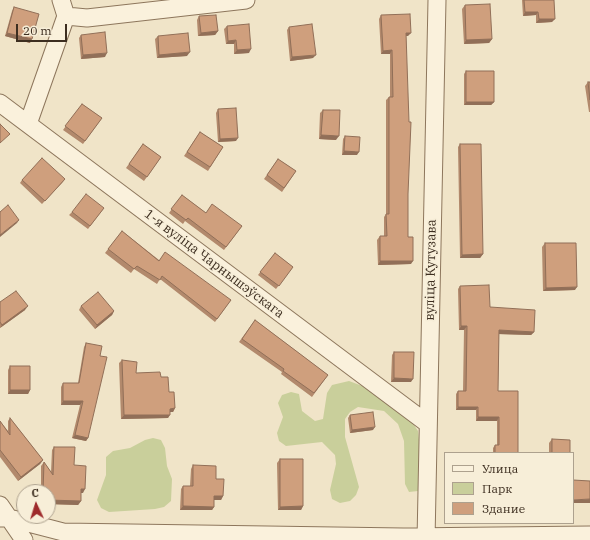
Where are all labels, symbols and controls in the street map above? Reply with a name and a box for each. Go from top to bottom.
scale bar [18,16,69,42]
text: 20 m [23,23,52,38]
street label: 1-я вуліца Чарнышэўскага [141,206,287,322]
street label: вуліца Кутузава [422,219,440,321]
legend [444,452,574,524]
text: Улица [482,461,518,476]
text: Парк [482,481,512,496]
north arrow [16,484,56,524]
text: С [31,486,39,500]
text: Здание [482,501,525,516]

